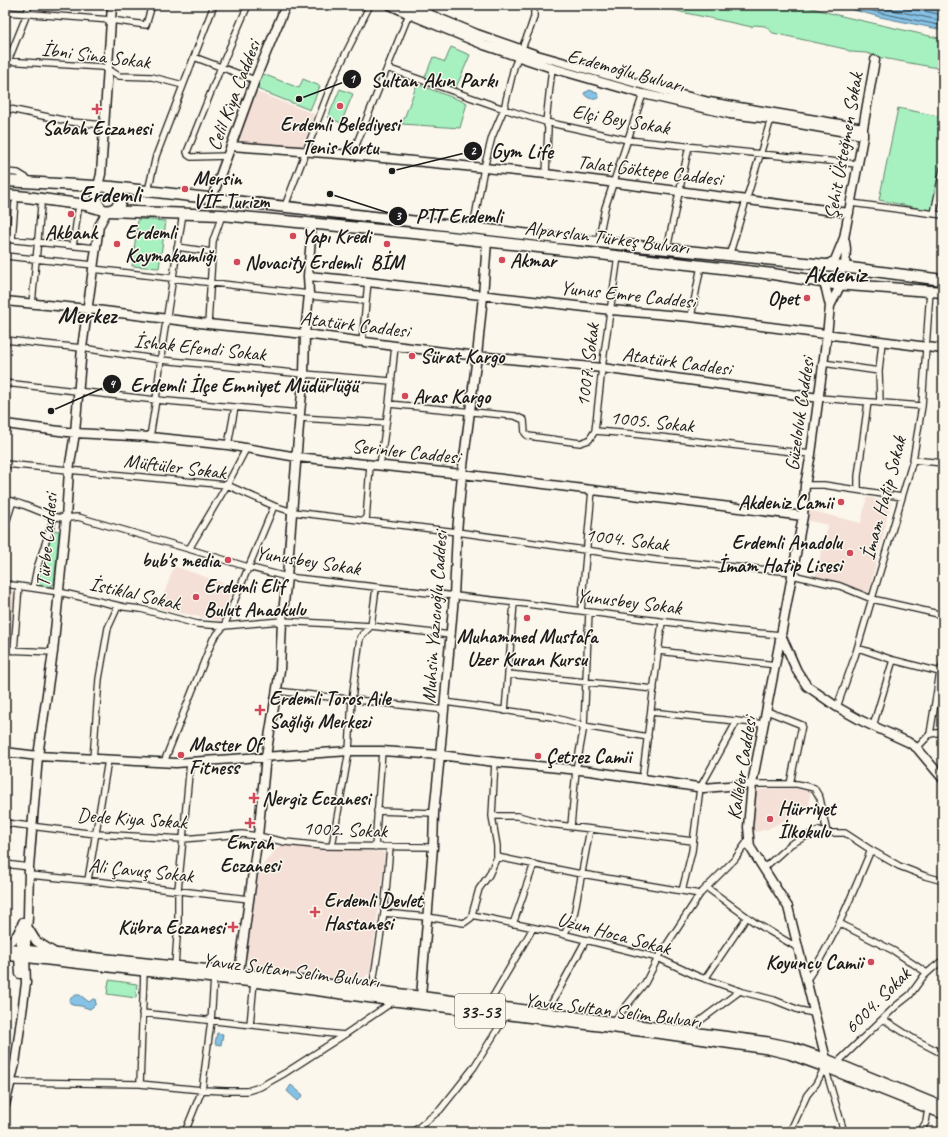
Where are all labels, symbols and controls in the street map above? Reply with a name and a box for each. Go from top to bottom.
street label: Celil Kiya Caddesi [201,34,267,154]
street label: İbni Sina Sokak [40,36,153,75]
street label: Erdemoğlu Bulvarı [565,43,688,98]
callout: Sultan Akın Parkı [342,63,505,96]
text: Sultan Akın Parkı [371,67,500,93]
street label: Şehit Üsteğmen Sokak [818,69,869,221]
text: 1 [349,71,356,87]
street label: Elçi Bey Sokak [570,99,673,141]
marker: Erdemli Belediyesi Tenis Kortu [335,101,345,111]
marker: Sabah Eczanesi [92,104,102,114]
place label: Erdemli Belediyesi Tenis Kortu [280,112,403,160]
place label: Sabah Eczanesi [42,116,155,141]
callout: Gym Life [463,134,562,167]
text: Gym Life [491,138,555,164]
text: 2 [470,143,477,159]
street label: Talat Göktepe Caddesi [576,149,726,192]
place label: Mersin VİF Turizm [193,166,271,214]
district label: Erdemli [79,179,144,209]
marker: Mersin VİF Turizm [180,184,190,194]
callout: PTT Erdemli [388,199,511,232]
text: PTT Erdemli [416,203,505,229]
text: 3 [395,208,402,224]
marker: Akbank [66,209,76,219]
street label: Alparslan Türkeş Bulvarı [523,215,692,260]
place label: Akbank [45,220,100,245]
place label: Erdemli Kaymakamlığı [125,220,217,268]
place label: Yapı Kredi [301,224,374,249]
marker: Yapı Kredi [288,231,298,241]
marker: Erdemli Kaymakamlığı [112,239,122,249]
marker: BİM [382,239,392,249]
place label: Akmar [510,248,559,273]
place label: Novacity Erdemli [245,250,363,275]
place label: BİM [370,250,406,275]
marker: Akmar [497,255,507,265]
marker: Novacity Erdemli [232,257,242,267]
district label: Akdeniz [804,259,869,289]
street label: Yunus Emre Caddesi [559,275,699,314]
place label: Opet [768,286,801,311]
marker: Opet [802,293,812,303]
district label: Merkez [58,300,119,330]
street label: Atatürk Caddesi [299,305,413,344]
street label: 1007. Sokak [570,320,605,408]
street label: İshak Efendi Sokak [133,328,269,367]
street label: Atatürk Caddesi [621,341,735,382]
place label: Sürat Kargo [420,344,506,369]
marker: Sürat Kargo [407,351,417,361]
street label: Güzeloluk Caddesi [779,354,820,472]
callout: Erdemli İlçe Emniyet Müdürlüğü [102,368,365,401]
text: Erdemli İlçe Emniyet Müdürlüğü [130,372,361,398]
text: 4 [109,376,116,392]
place label: Aras Kargo [413,384,492,409]
marker: Aras Kargo [400,391,410,401]
street label: 1005. Sokak [609,405,697,438]
street label: İmam Hatip Sokak [855,432,912,562]
street label: Serinler Caddesi [351,433,464,470]
street label: Müftüler Sokak [123,448,229,485]
street label: Türbe Caddesi [30,490,63,588]
place label: Akdeniz Camii [738,490,836,515]
marker: Akdeniz Camii [836,497,846,507]
street label: 1004. Sokak [584,522,672,557]
street label: Muhsin Yazıcıoğlu Caddesi [416,528,453,704]
place label: Erdemli Anadolu İmam Hatip Lisesi [717,530,845,578]
street label: Yunusbey Sokak [254,540,364,581]
place label: bub's media [142,548,222,573]
marker: Erdemli Anadolu İmam Hatip Lisesi [845,548,855,558]
marker: bub's media [223,555,233,565]
street label: İstiklal Sokak [87,571,184,616]
place label: Erdemli Elif Bulut Anaokulu [204,574,307,622]
street label: Yunusbey Sokak [575,583,685,621]
marker: Erdemli Elif Bulut Anaokulu [191,592,201,602]
marker: Muhammed Mustafa Uzer Kuran Kursu [522,613,532,623]
place label: Muhammed Mustafa Uzer Kuran Kursu [457,624,599,672]
place label: Erdemli Toros Aile Sağlığı Merkezi [269,686,392,734]
marker: Erdemli Toros Aile Sağlığı Merkezi [254,704,266,716]
street label: Kalleler Caddesi [721,713,762,821]
place label: Master Of Fitness [189,732,266,780]
place label: Çetrez Camii [546,744,634,769]
marker: Master Of Fitness [176,750,186,760]
marker: Çetrez Camii [533,751,543,761]
place label: Nergiz Eczanesi [262,786,373,811]
marker: Nergiz Eczanesi [249,793,259,803]
place label: Hürriyet İlkokulu [778,796,838,844]
street label: Dede Kiya Sokak [76,802,189,835]
marker: Hürriyet İlkokulu [765,814,775,824]
street label: 1002. Sokak [303,816,389,844]
marker: Emrah Eczanesi [245,818,255,828]
place label: Emrah Eczanesi [220,830,283,878]
street label: Ali Çavuş Sokak [87,853,196,889]
place label: Erdemli Devlet Hastanesi [324,888,425,936]
marker: Erdemli Devlet Hastanesi [309,906,321,918]
street label: Uzun Hoca Sokak [555,906,675,961]
place label: Kübra Eczanesi [118,915,228,940]
marker: Kübra Eczanesi [228,922,238,932]
street label: Yavuz Sultan Selim Bulvarı [201,947,382,994]
place label: Koyuncu Camii [766,950,866,975]
marker: Koyuncu Camii [866,957,876,967]
street label: 6004. Sokak [839,961,917,1039]
street label: Yavuz Sultan Selim Bulvarı [523,987,704,1034]
road number: 33-53 [455,994,505,1028]

